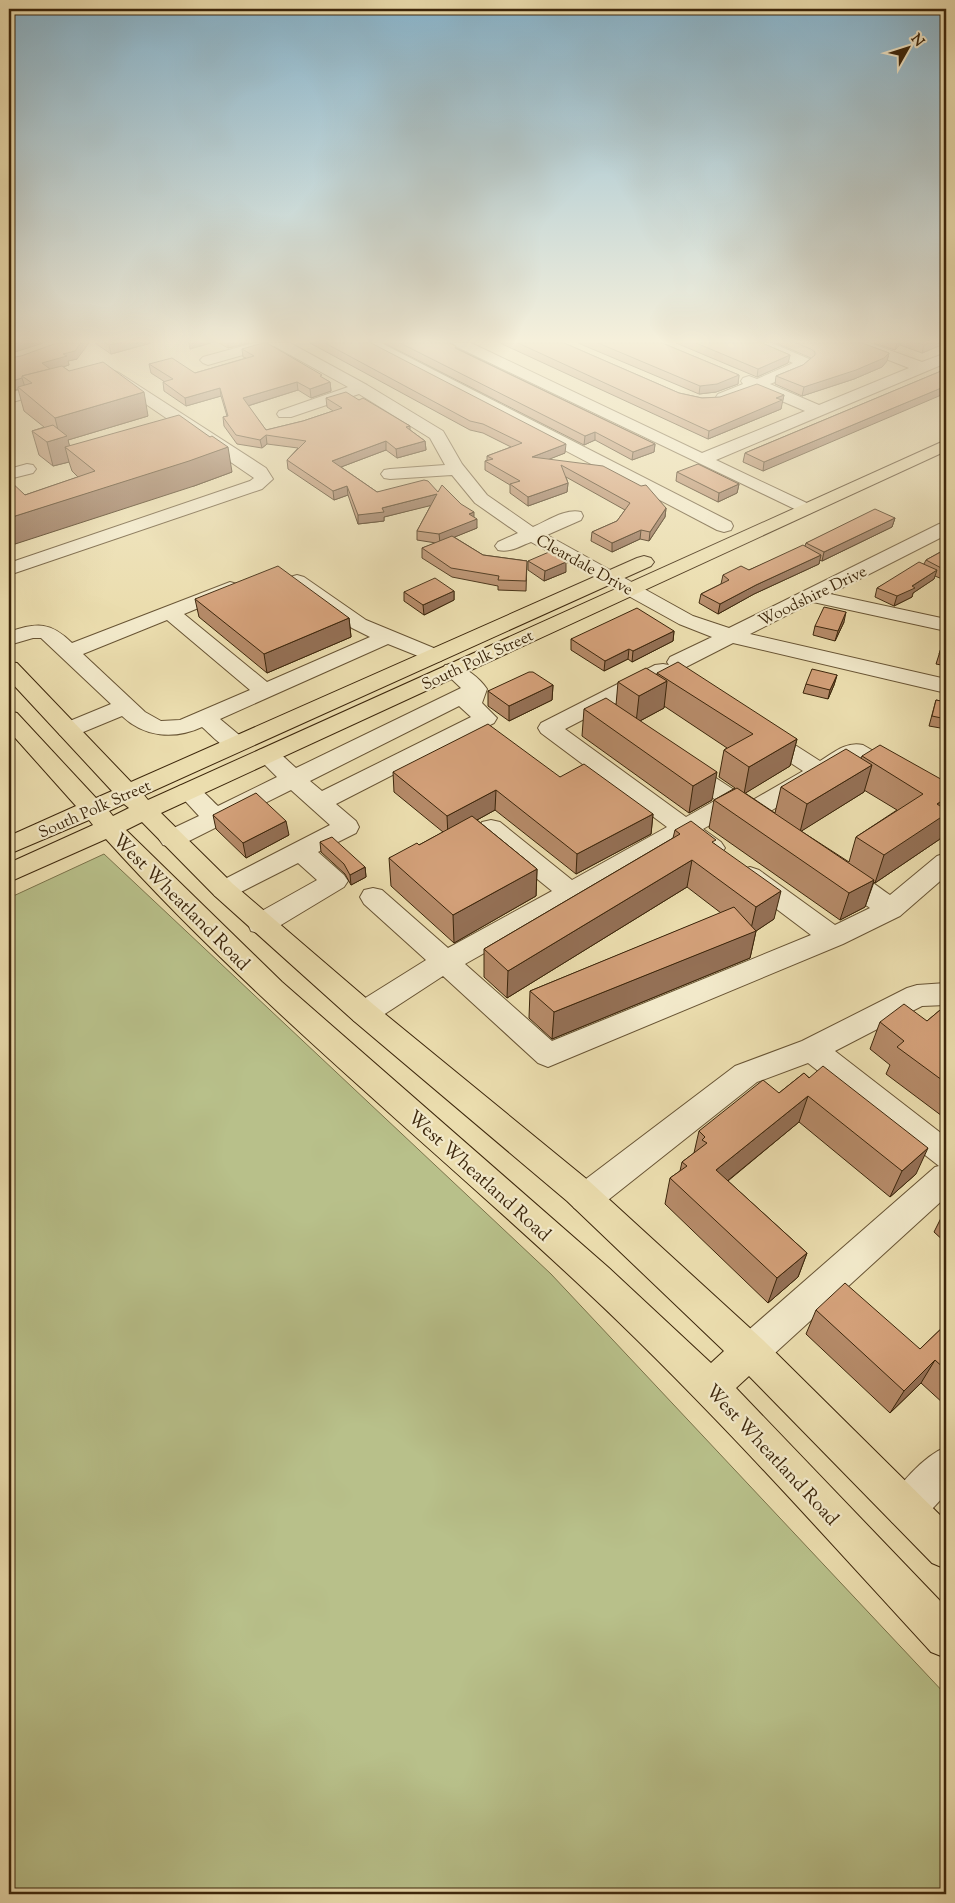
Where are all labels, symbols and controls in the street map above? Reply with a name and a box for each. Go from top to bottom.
north arrow [882,22,932,72]
text: N [905,30,928,52]
street label: Cleardale Drive [531,530,637,602]
street label: Woodshire Drive [755,561,871,634]
street label: South Polk Street [418,625,538,697]
street label: South Polk Street [35,775,155,845]
street label: West Wheatland Road [105,828,255,978]
street label: West Wheatland Road [401,1105,556,1249]
street label: West Wheatland Road [698,1379,844,1533]

